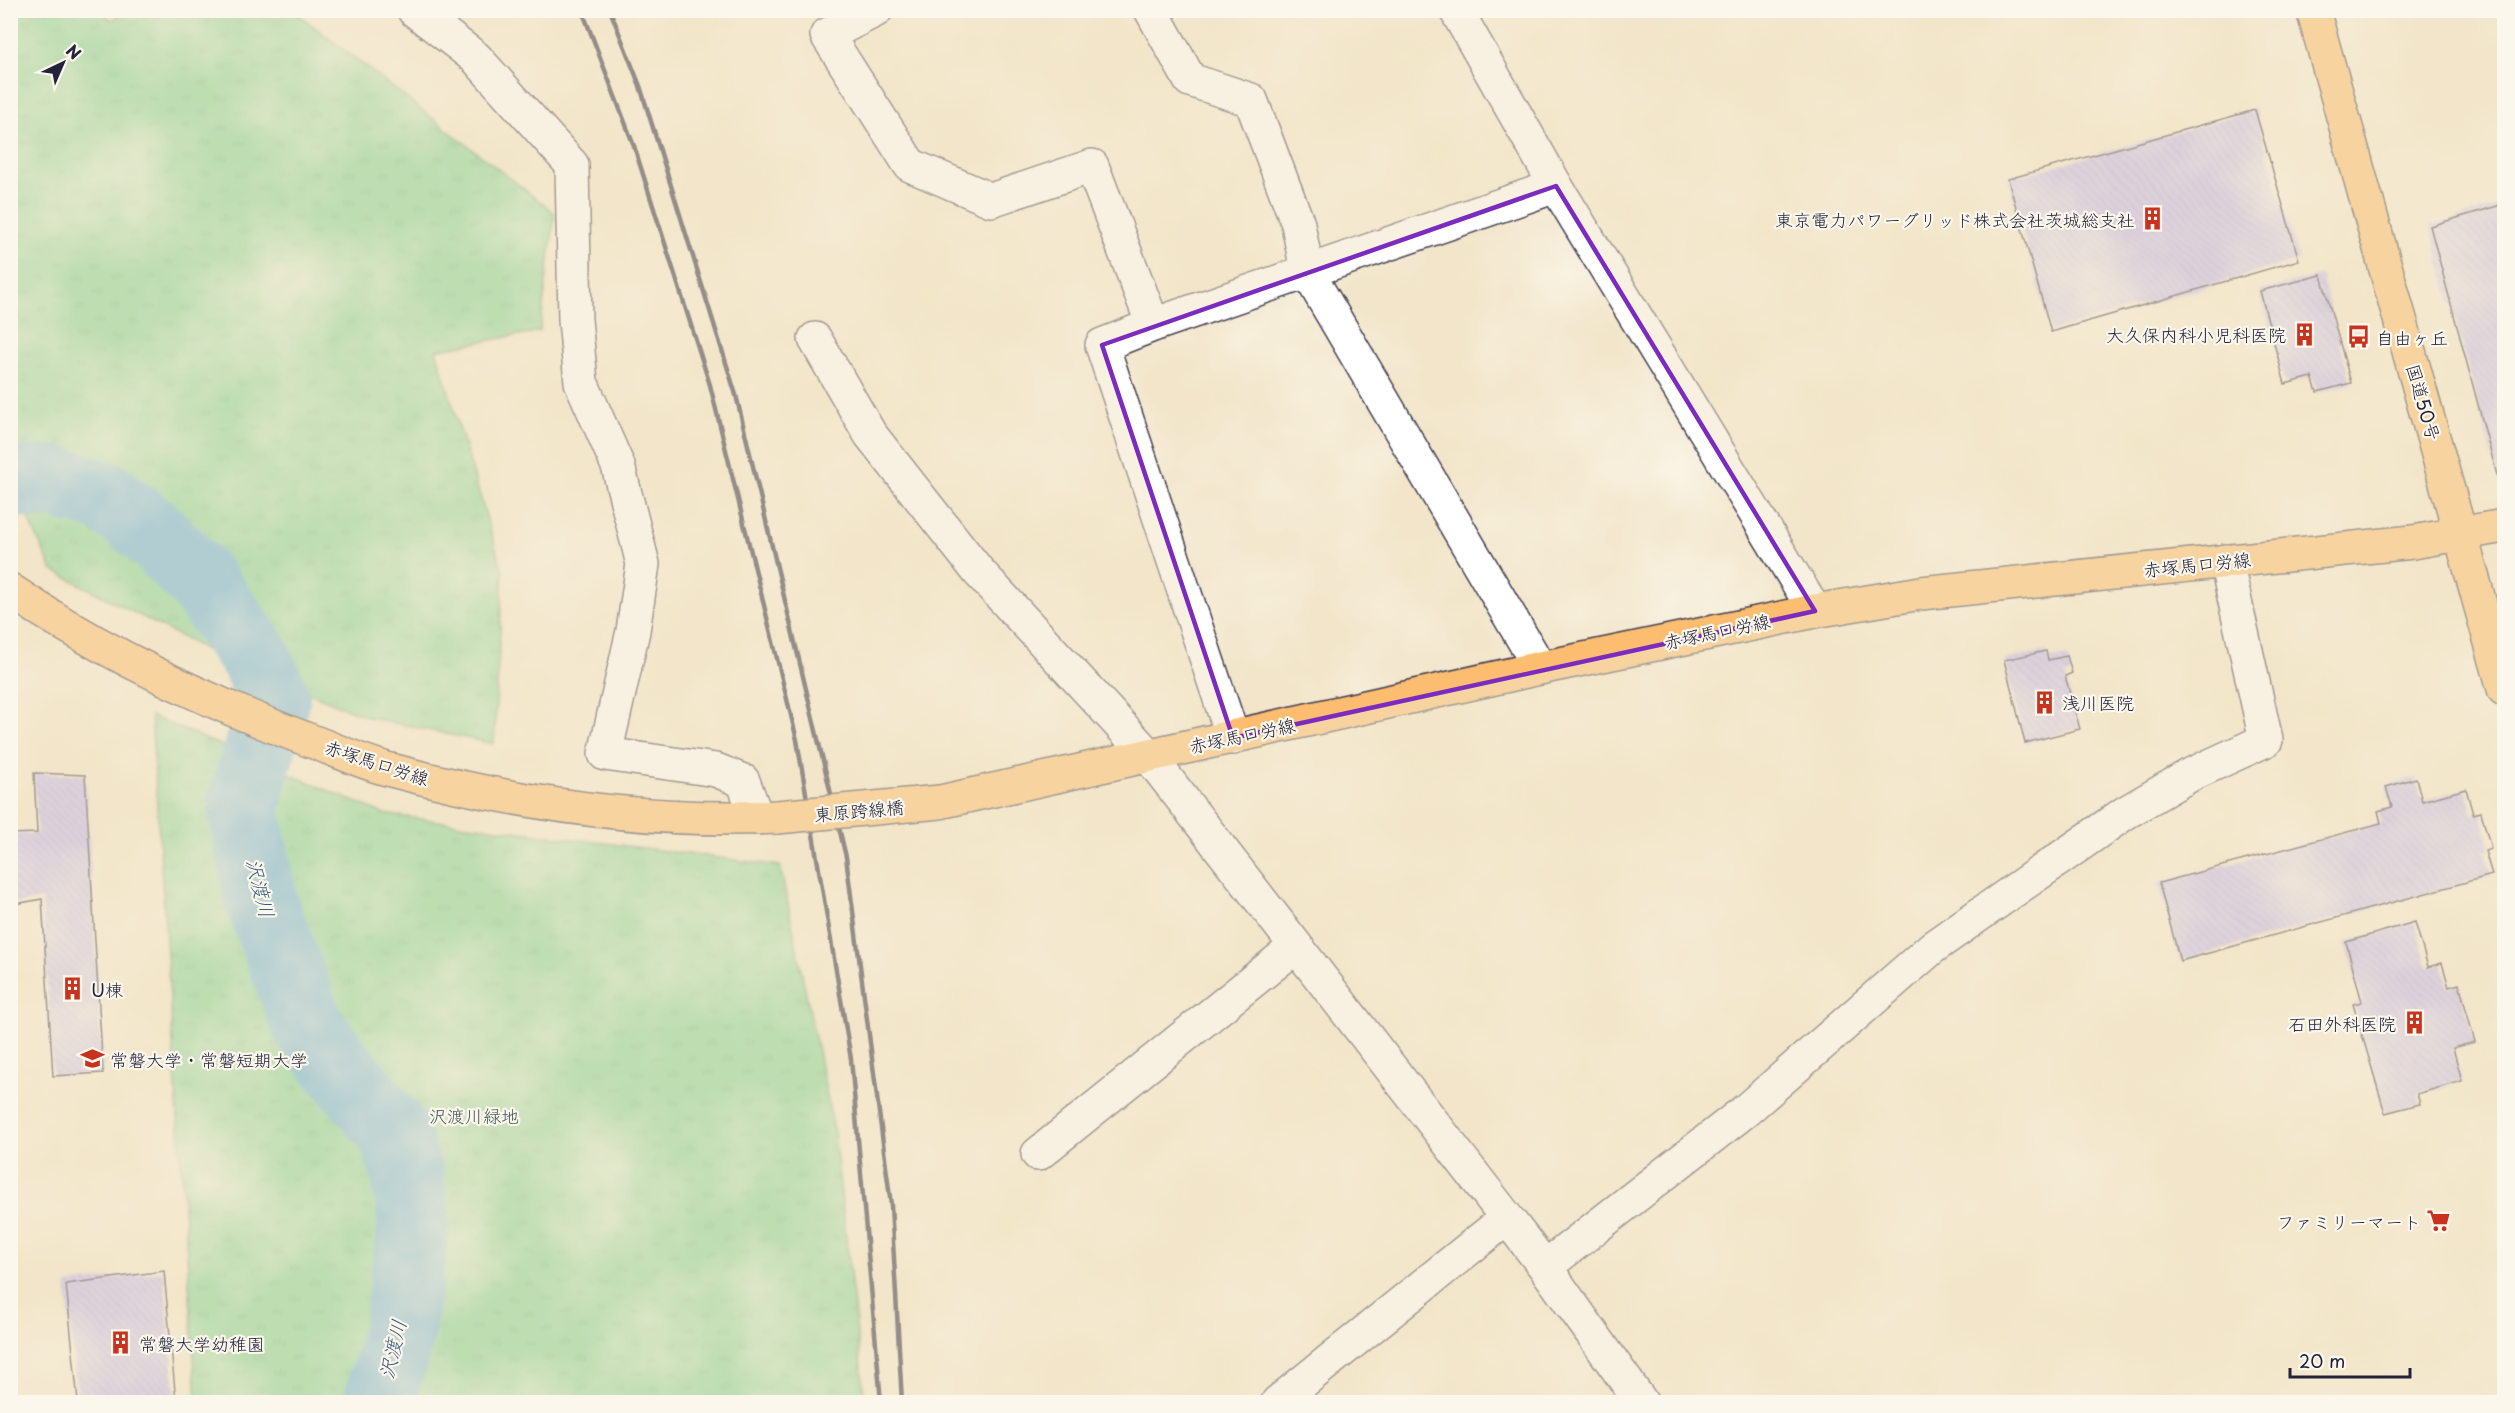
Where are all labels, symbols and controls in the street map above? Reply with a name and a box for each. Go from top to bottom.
north arrow [33,33,93,93]
text: N [61,38,87,65]
place label: 東京電力パワーグリッド株式会社茨城総支社 [1775,206,2135,233]
building icon: 東京電力パワーグリッド株式会社茨城総支社 [2140,206,2166,232]
place label: 大久保内科小児科医院 [2106,321,2286,348]
building icon: 大久保内科小児科医院 [2291,321,2317,347]
bus stop icon: 自由ヶ丘 [2345,324,2371,350]
place label: 自由ヶ丘 [2376,324,2448,351]
street label: 国道50号 [2400,360,2448,444]
street label: 赤塚馬口労線 [2142,545,2252,583]
street label: 赤塚馬口労線 [1661,607,1773,655]
building icon: 浅川医院 [2031,689,2057,715]
place label: 浅川医院 [2062,689,2134,716]
street label: 赤塚馬口労線 [1186,711,1298,759]
street label: 赤塚馬口労線 [321,732,433,792]
street label: 東原跨線橋 [813,793,905,827]
water label: 沢渡川 [239,855,283,921]
building icon: U棟 [60,976,86,1002]
place label: U棟 [91,976,123,1003]
place label: 石田外科医院 [2288,1010,2396,1037]
building icon: 石田外科医院 [2401,1010,2427,1036]
school or university icon: 常磐大学・常磐短期大学 [79,1046,105,1072]
place label: 常磐大学・常磐短期大学 [110,1046,308,1073]
park label: 沢渡川緑地 [429,1102,519,1129]
place label: ファミリーマート [2277,1208,2421,1235]
supermarket icon: ファミリーマート [2426,1208,2452,1234]
water label: 沢渡川 [371,1316,413,1382]
building icon: 常磐大学幼稚園 [108,1330,134,1356]
place label: 常磐大学幼稚園 [139,1330,265,1357]
scale bar [2290,1341,2410,1379]
text: 20 m [2299,1347,2345,1374]

